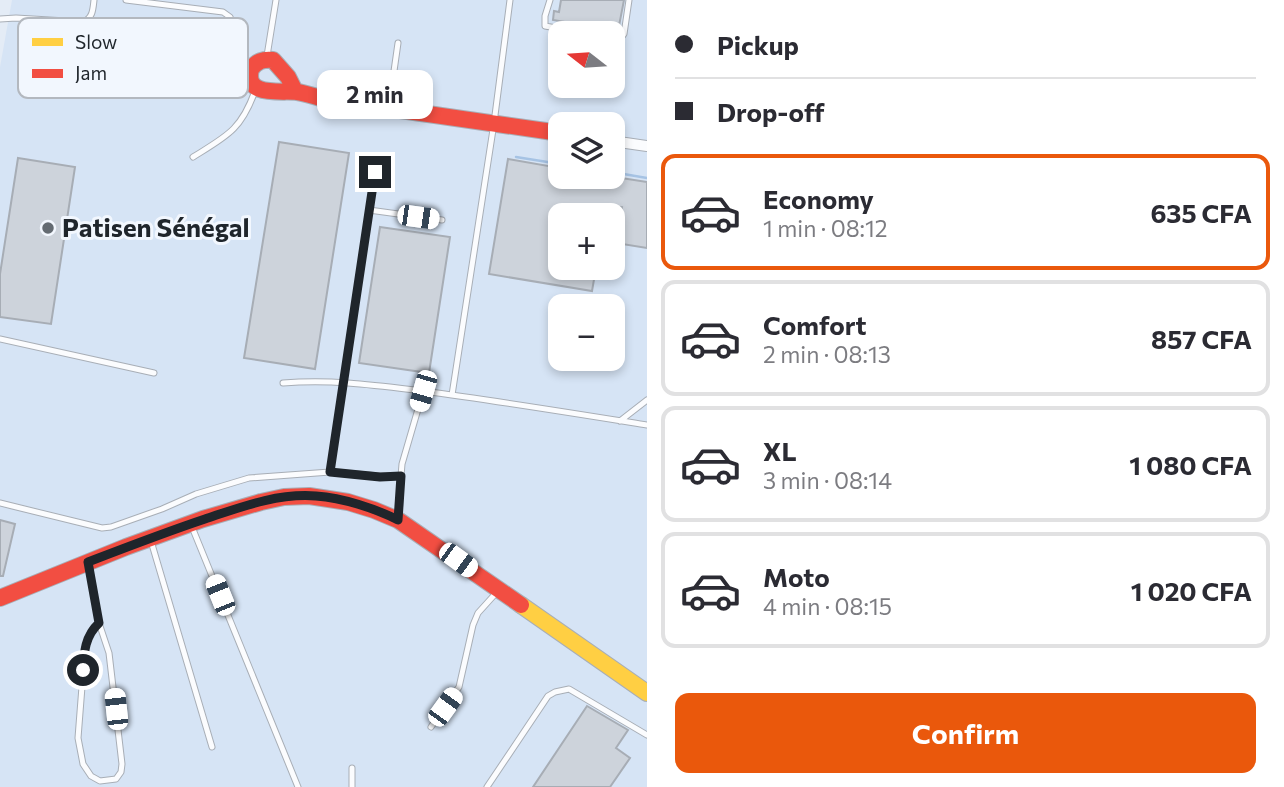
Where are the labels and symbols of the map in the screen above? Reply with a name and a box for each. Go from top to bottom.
legend [18,18,248,98]
north arrow [548,21,625,98]
text: Slow [75,30,117,53]
text: Jam [75,61,107,84]
callout: 2 min [317,71,433,120]
route end [359,156,391,188]
car [396,204,441,230]
place label: Patisen Sénégal [62,211,250,242]
marker: Patisen Sénégal [40,220,56,236]
car [408,368,439,414]
car [435,539,482,581]
car [203,572,238,618]
route start [67,654,99,686]
car [425,684,466,730]
car [104,687,129,731]

